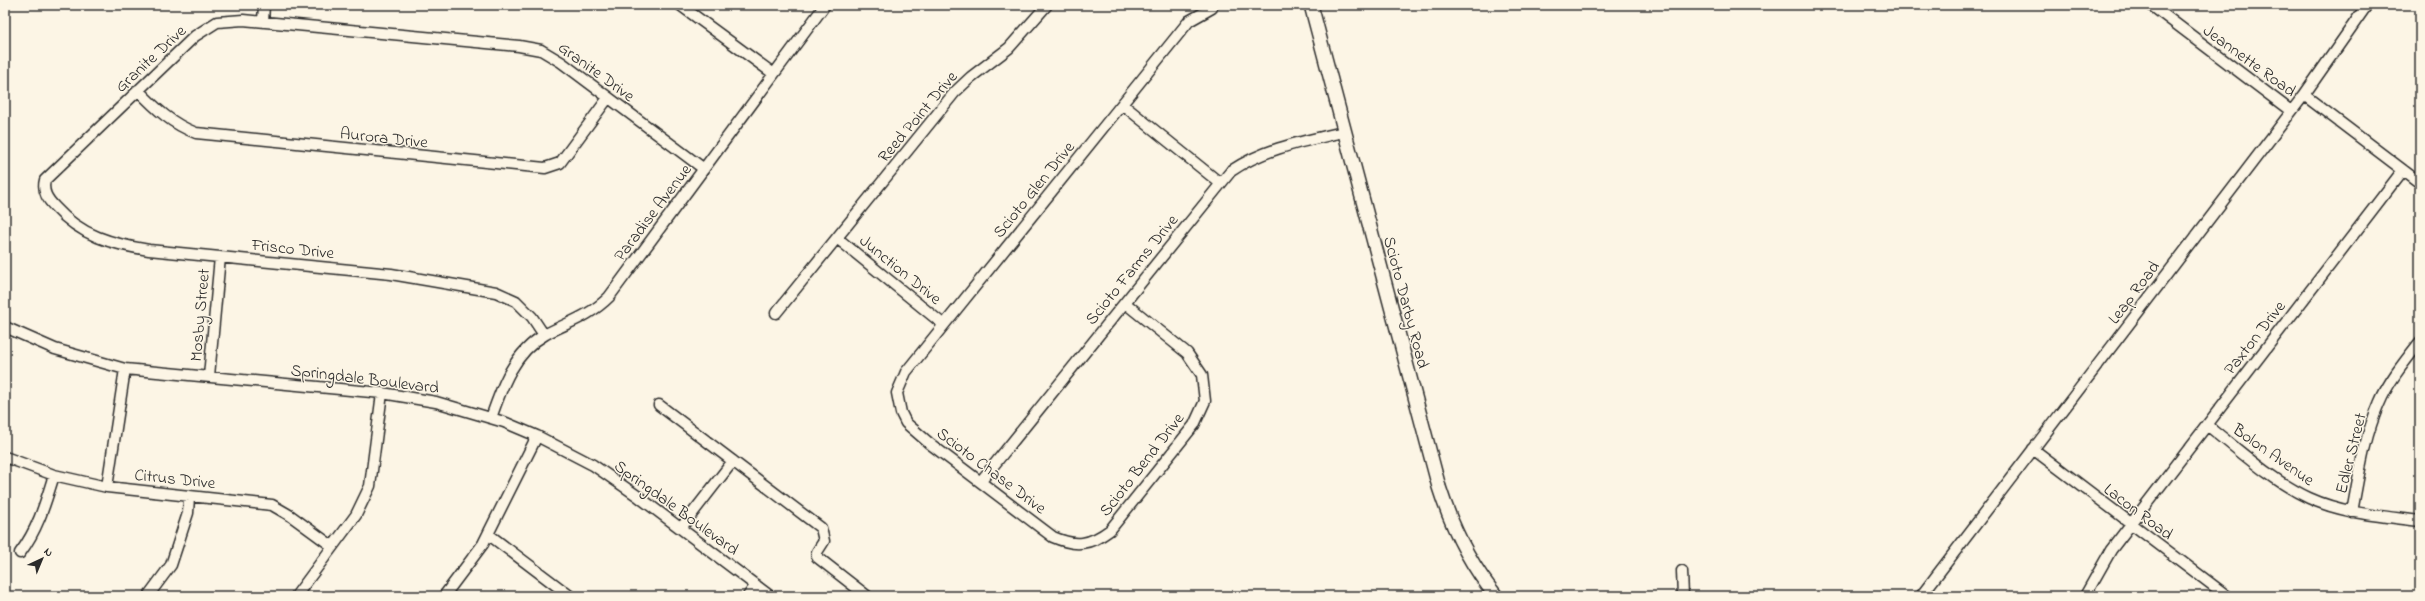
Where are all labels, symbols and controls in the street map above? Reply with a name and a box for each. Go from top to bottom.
street label: Granite Drive [110,19,193,99]
street label: Jeannette Road [2197,19,2301,104]
street label: Granite Drive [553,36,640,109]
street label: Reed Point Drive [872,65,964,168]
street label: Aurora Drive [339,121,430,156]
street label: Scioto Glen Drive [987,136,1081,244]
street label: Paradise Avenue [608,159,698,267]
street label: Scioto Farms Drive [1080,209,1185,331]
street label: Junction Drive [853,229,947,311]
street label: Frisco Drive [249,233,336,266]
street label: Scioto Darby Road [1375,234,1435,372]
street label: Leap Road [2102,256,2167,330]
street label: Mosby Street [184,267,218,363]
street label: Paxton Drive [2218,295,2292,380]
street label: Springdale Boulevard [289,358,441,403]
street label: Scioto Bend Drive [1094,407,1191,522]
street label: Edler Street [2329,410,2374,497]
street label: Bolon Avenue [2226,417,2320,493]
street label: Scioto Chase Drive [931,422,1052,521]
street label: Springdale Boulevard [607,454,744,564]
street label: Citrus Drive [133,463,217,496]
street label: Lacon Road [2098,478,2179,547]
north arrow [22,539,62,579]
text: N [40,544,56,561]

